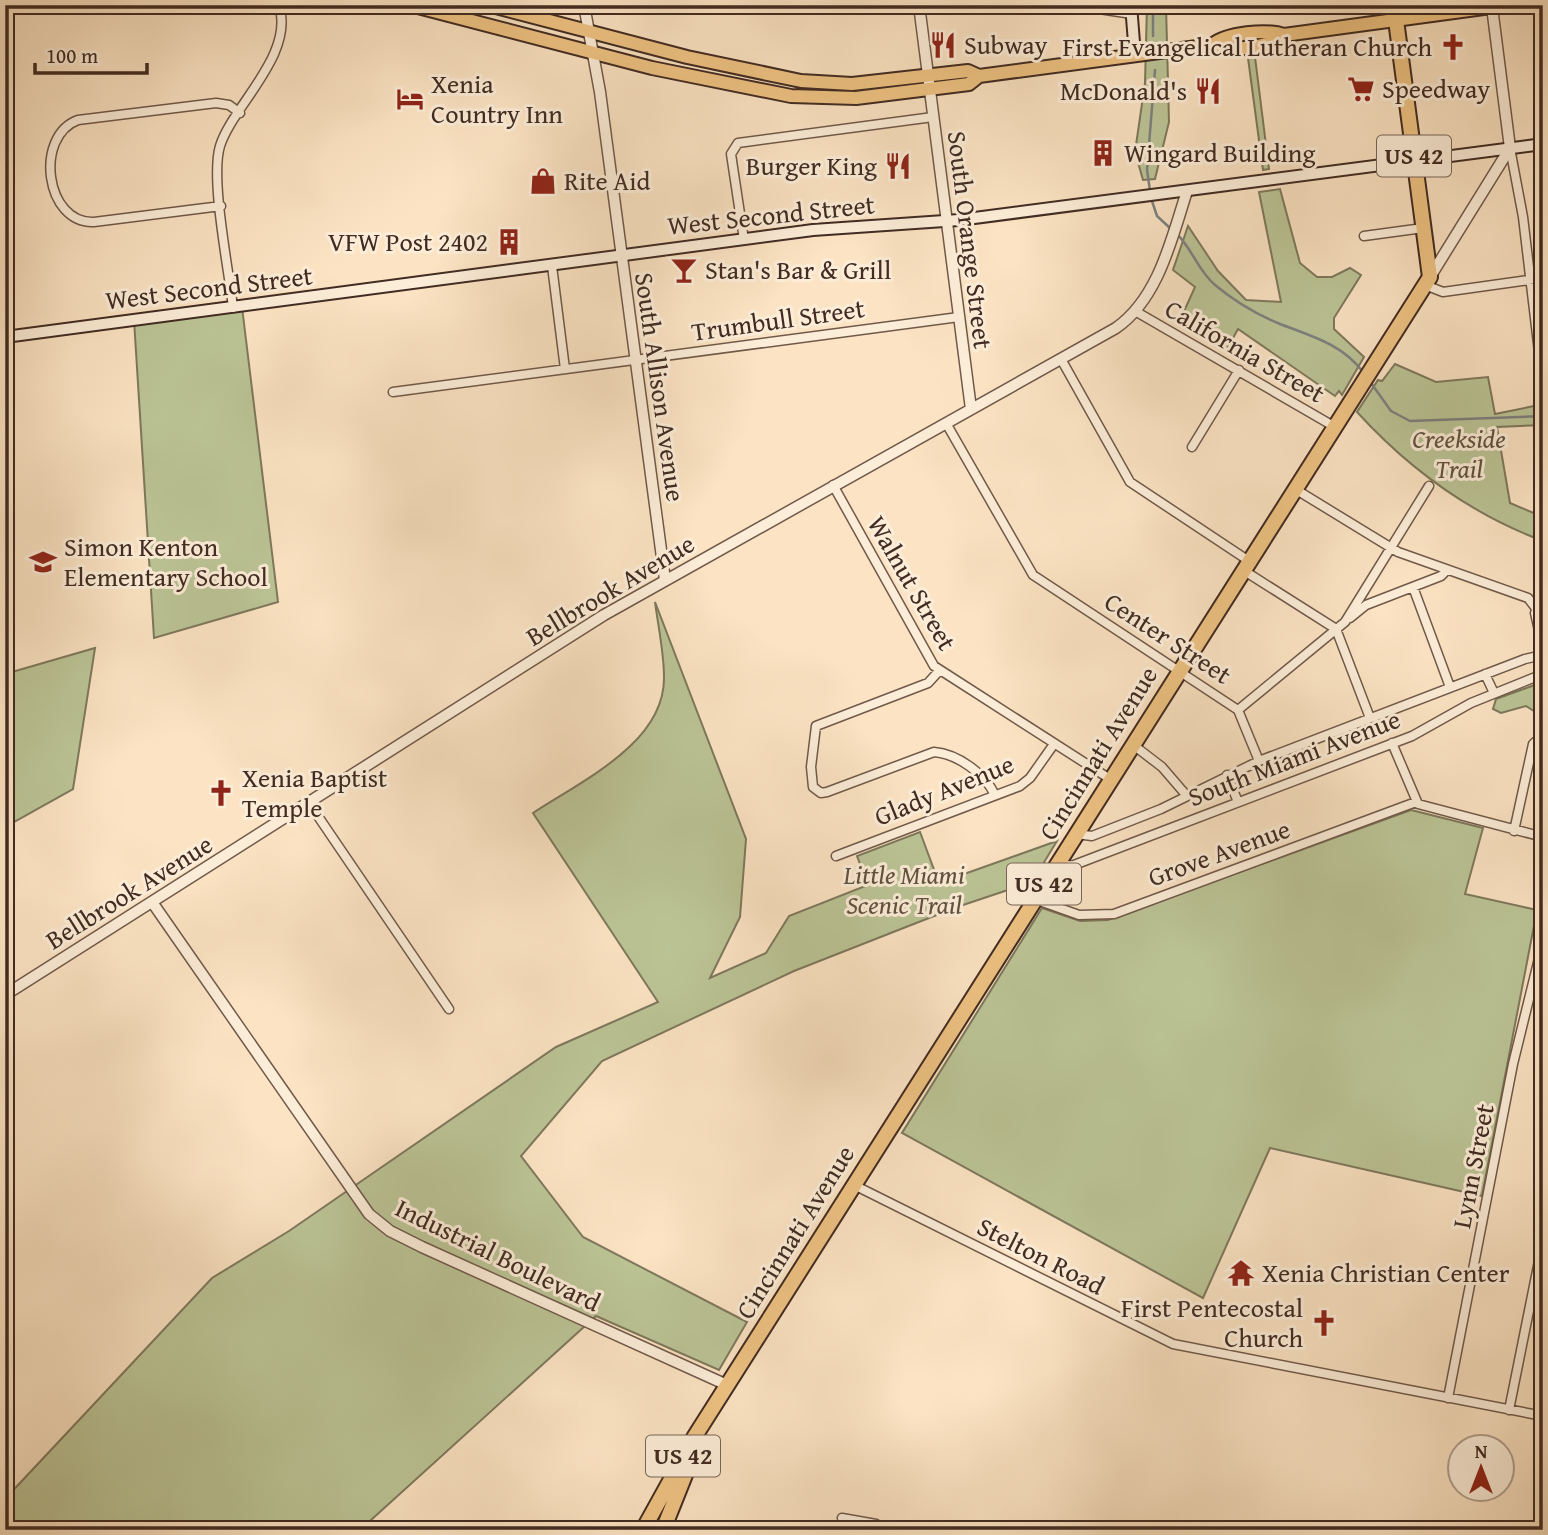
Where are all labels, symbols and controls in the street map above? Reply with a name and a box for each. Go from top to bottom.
place label: Subway [964,25,1048,64]
place label: First Evangelical Lutheran Church [1062,27,1432,66]
restaurant icon: Subway [928,30,958,60]
scale bar [35,32,147,76]
church icon: First Evangelical Lutheran Church [1438,32,1468,62]
text: 100 m [46,40,98,71]
place label: Xenia Country Inn [431,64,563,133]
place label: Speedway [1382,69,1490,108]
place label: McDonald's [1060,71,1187,110]
supermarket icon: Speedway [1346,74,1376,104]
restaurant icon: McDonald's [1193,76,1223,106]
hotel icon: Xenia Country Inn [395,84,425,114]
street label: South Orange Street [938,129,1003,351]
place label: Wingard Building [1124,133,1315,172]
road number: US 42 [1377,136,1451,176]
building icon: Wingard Building [1088,138,1118,168]
place label: Burger King [746,146,877,185]
restaurant icon: Burger King [883,151,913,181]
place label: Rite Aid [564,161,650,200]
shop icon: Rite Aid [528,166,558,196]
street label: West Second Street [665,184,877,245]
place label: VFW Post 2402 [328,222,488,261]
building icon: VFW Post 2402 [494,227,524,257]
place label: Stan's Bar & Grill [705,250,891,289]
street label: West Second Street [103,255,315,320]
bar icon: Stan's Bar & Grill [669,255,699,285]
street label: South Allison Avenue [625,270,696,504]
street label: Trumbull Street [689,288,867,351]
street label: California Street [1158,289,1333,412]
park label: Creekside Trail [1412,419,1506,488]
street label: Walnut Street [858,508,967,657]
street label: Bellbrook Avenue [518,524,702,655]
place label: Simon Kenton Elementary School [64,527,268,596]
school or university icon: Simon Kenton Elementary School [28,547,58,577]
street label: Center Street [1097,582,1239,693]
street label: Cincinnati Avenue [1028,658,1167,847]
street label: South Miami Avenue [1182,699,1406,816]
street label: Glady Avenue [868,744,1019,835]
place label: Xenia Baptist Temple [242,758,387,827]
church icon: Xenia Baptist Temple [206,778,236,808]
street label: Grove Avenue [1142,809,1295,896]
street label: Bellbrook Avenue [38,825,220,959]
park label: Little Miami Scenic Trail [842,855,965,924]
road number: US 42 [1007,864,1081,904]
street label: Lynn Street [1441,1100,1504,1232]
street label: Cincinnati Avenue [725,1137,864,1326]
street label: Industrial Boulevard [389,1188,608,1321]
street label: Stelton Road [971,1207,1112,1304]
place label: Xenia Christian Center [1262,1253,1510,1292]
temple icon: Xenia Christian Center [1226,1258,1256,1288]
place label: First Pentecostal Church [1121,1288,1303,1357]
church icon: First Pentecostal Church [1309,1308,1339,1338]
north arrow [1446,1434,1516,1504]
road number: US 42 [646,1436,720,1476]
text: N [1475,1437,1488,1465]

